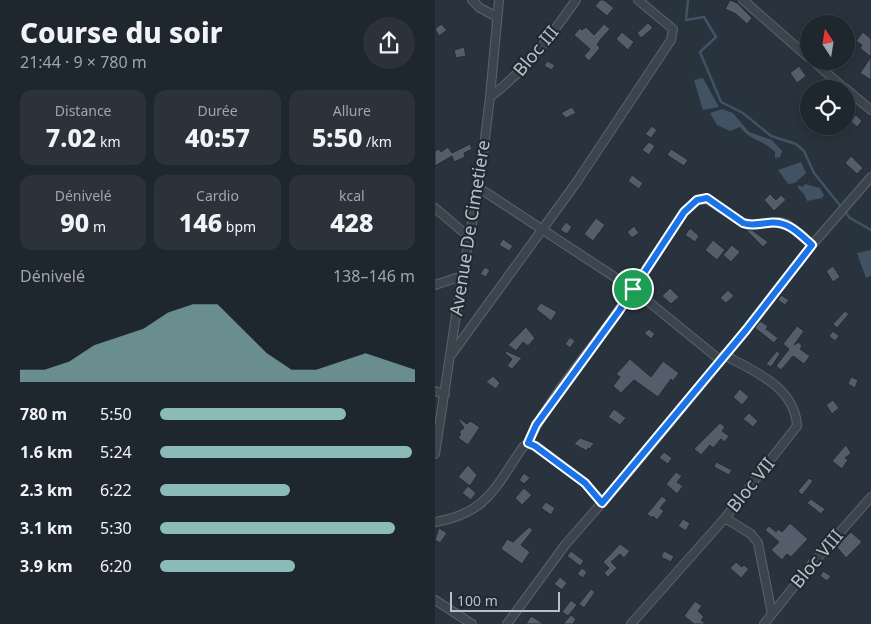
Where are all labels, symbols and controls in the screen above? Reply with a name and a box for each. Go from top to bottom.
text: Course du soir [20,13,222,51]
north arrow [800,15,855,70]
map controls [800,15,855,135]
button: share [363,17,415,69]
street label: Bloc III [507,20,563,81]
text: 21:44 · 9 × 780 m [20,51,147,73]
button: locate [800,80,855,135]
text: Distance [55,101,112,120]
text: Durée [197,101,238,120]
text: Allure [333,101,371,120]
text: 7.02 [46,120,96,154]
text: 40:57 [185,120,250,154]
text: 5:50 [312,120,362,154]
text: km [96,132,121,151]
text: /km [362,132,392,151]
street label: Avenue De Cimetiere [443,138,495,317]
text: Dénivelé [55,186,112,205]
text: Cardio [196,186,239,205]
text: kcal [339,186,365,205]
text: 90 [60,205,89,239]
text: 146 [179,205,222,239]
text: 428 [330,205,374,239]
text: m [89,217,106,236]
text: bpm [222,217,256,236]
text: Dénivelé [20,265,85,287]
text: 138–146 m [333,265,415,287]
pin [612,268,654,310]
icon: arrive [619,275,647,303]
text: 780 m [20,403,67,425]
text: 5:50 [100,403,132,425]
text: 1.6 km [20,441,72,463]
text: 5:24 [100,441,132,463]
street label: Bloc VII [721,452,780,517]
text: 2.3 km [20,479,72,501]
text: 6:22 [100,479,132,501]
text: 3.1 km [20,517,72,539]
text: 5:30 [100,517,132,539]
street label: Bloc VIII [785,524,848,593]
text: 3.9 km [20,555,72,577]
text: 6:20 [100,555,132,577]
scale bar [450,589,560,612]
text: 100 m [457,591,498,610]

